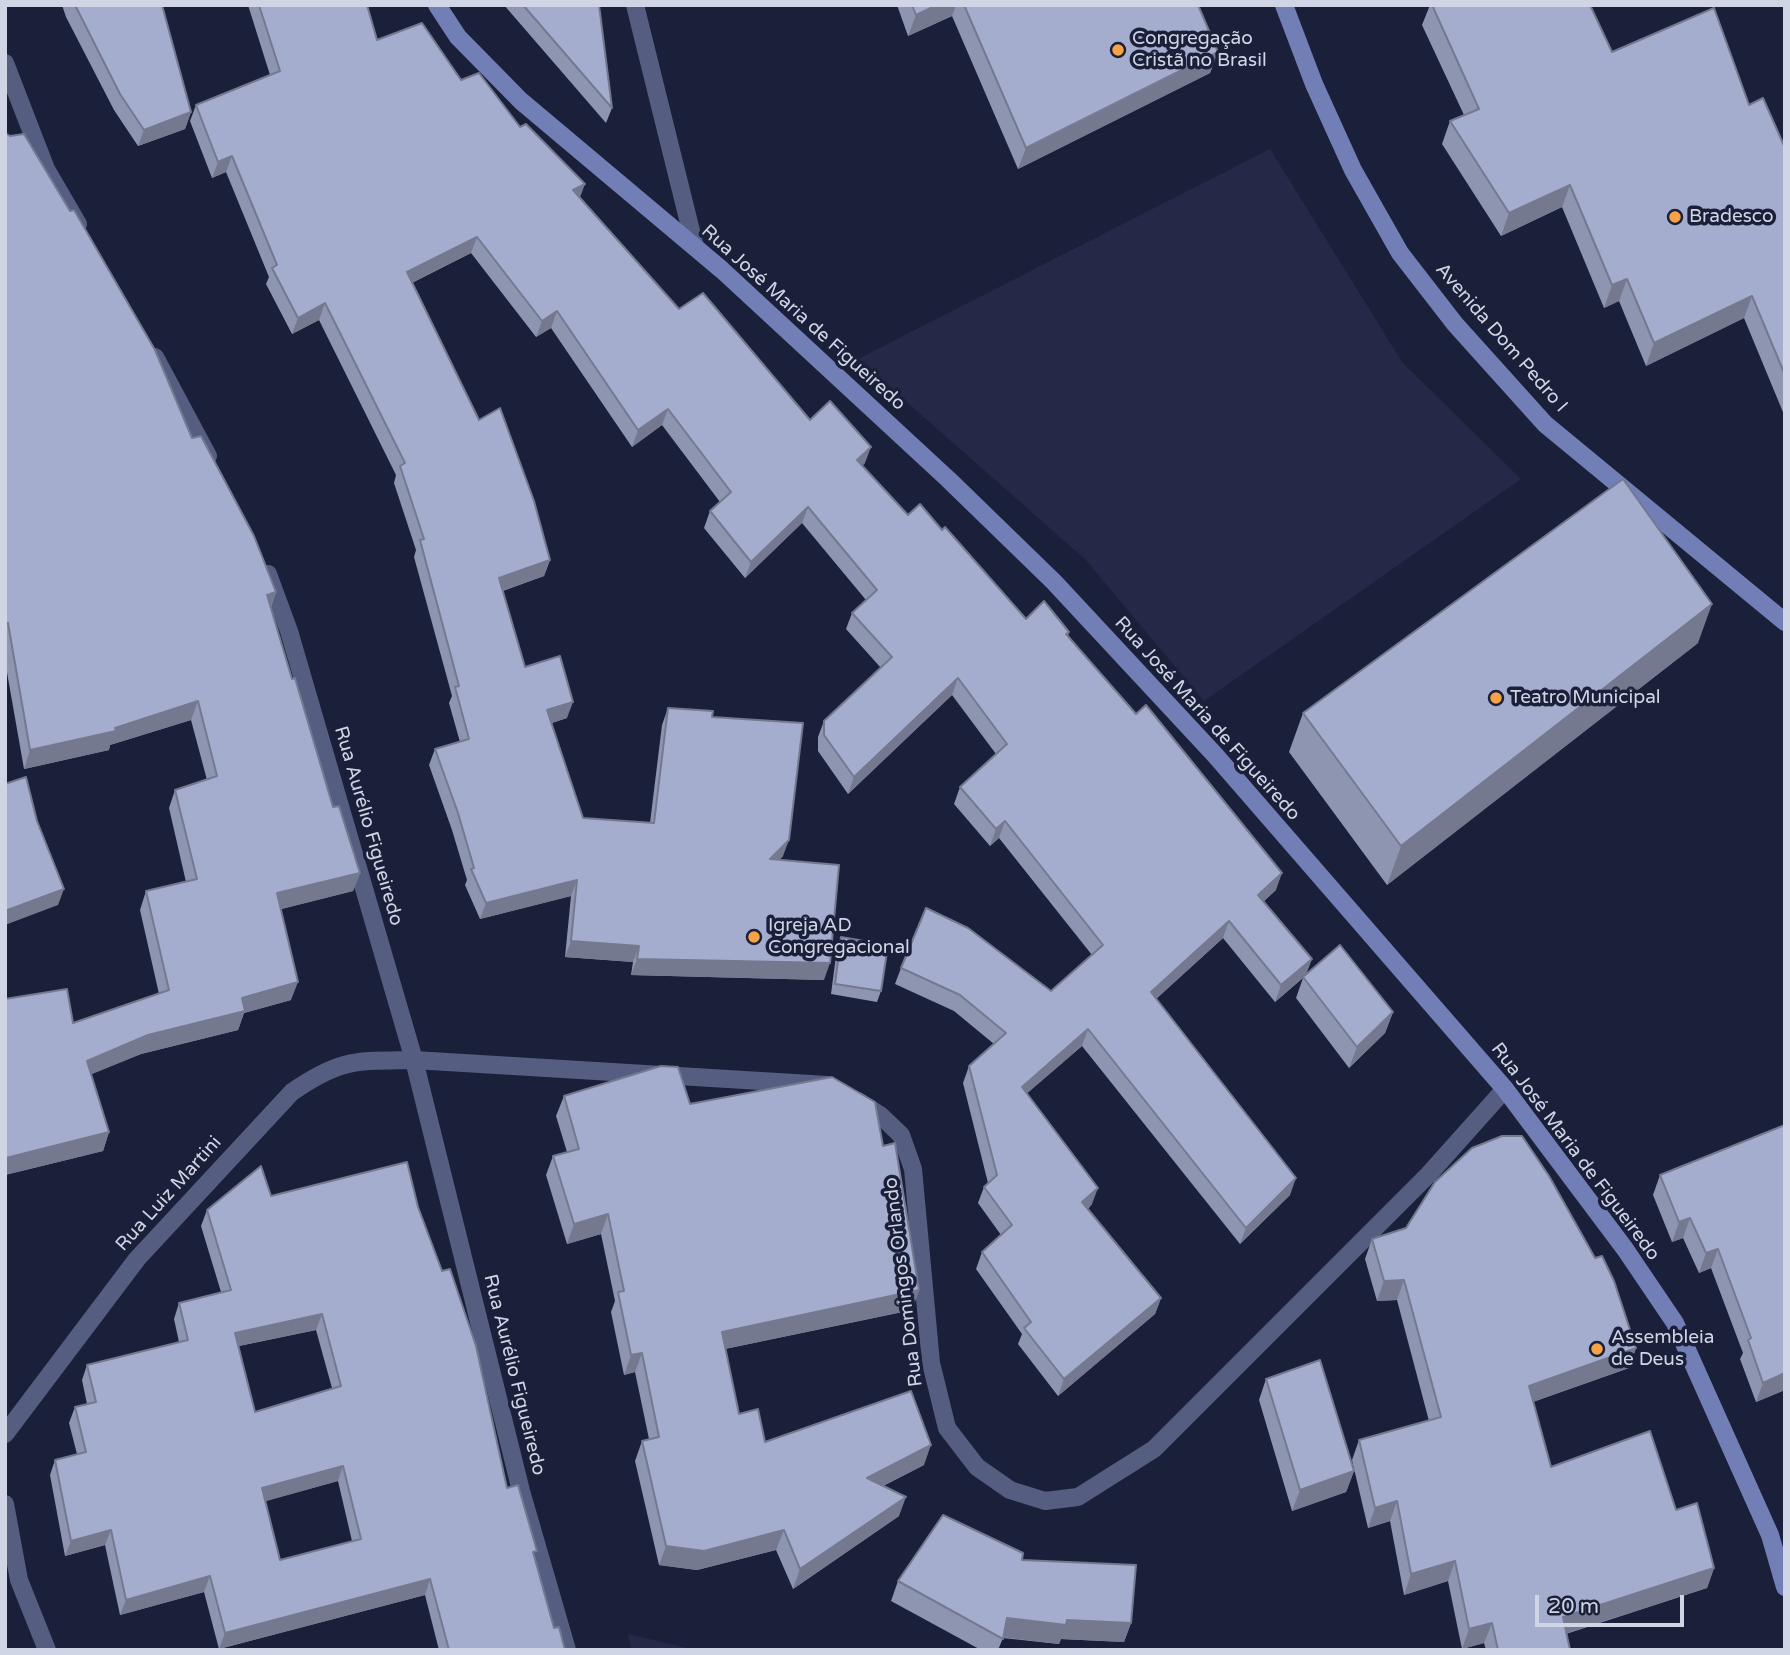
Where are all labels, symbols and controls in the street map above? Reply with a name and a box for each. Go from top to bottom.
place label: Congregação Cristã no Brasil [1132,28,1267,72]
marker: Congregação Cristã no Brasil [1110,42,1126,58]
place label: Bradesco [1689,206,1773,228]
marker: Bradesco [1667,209,1683,225]
street label: Rua José Maria de Figueiredo [696,220,910,416]
street label: Avenida Dom Pedro I [1430,259,1572,417]
street label: Rua José Maria de Figueiredo [1109,612,1305,826]
place label: Teatro Municipal [1510,687,1661,709]
marker: Teatro Municipal [1488,690,1504,706]
street label: Rua Aurélio Figueiredo [329,724,407,928]
place label: Igreja AD Congregacional [768,915,910,959]
marker: Igreja AD Congregacional [746,929,762,945]
street label: Rua José Maria de Figueiredo [1486,1039,1664,1265]
street label: Rua Luiz Martini [111,1132,227,1256]
street label: Rua Domingos Orlando [880,1176,928,1388]
street label: Rua Aurélio Figueiredo [478,1272,550,1478]
place label: Assembleia de Deus [1611,1327,1714,1371]
marker: Assembleia de Deus [1589,1341,1605,1357]
scale bar [1538,1582,1687,1626]
text: 20 m [1548,1594,1599,1619]

